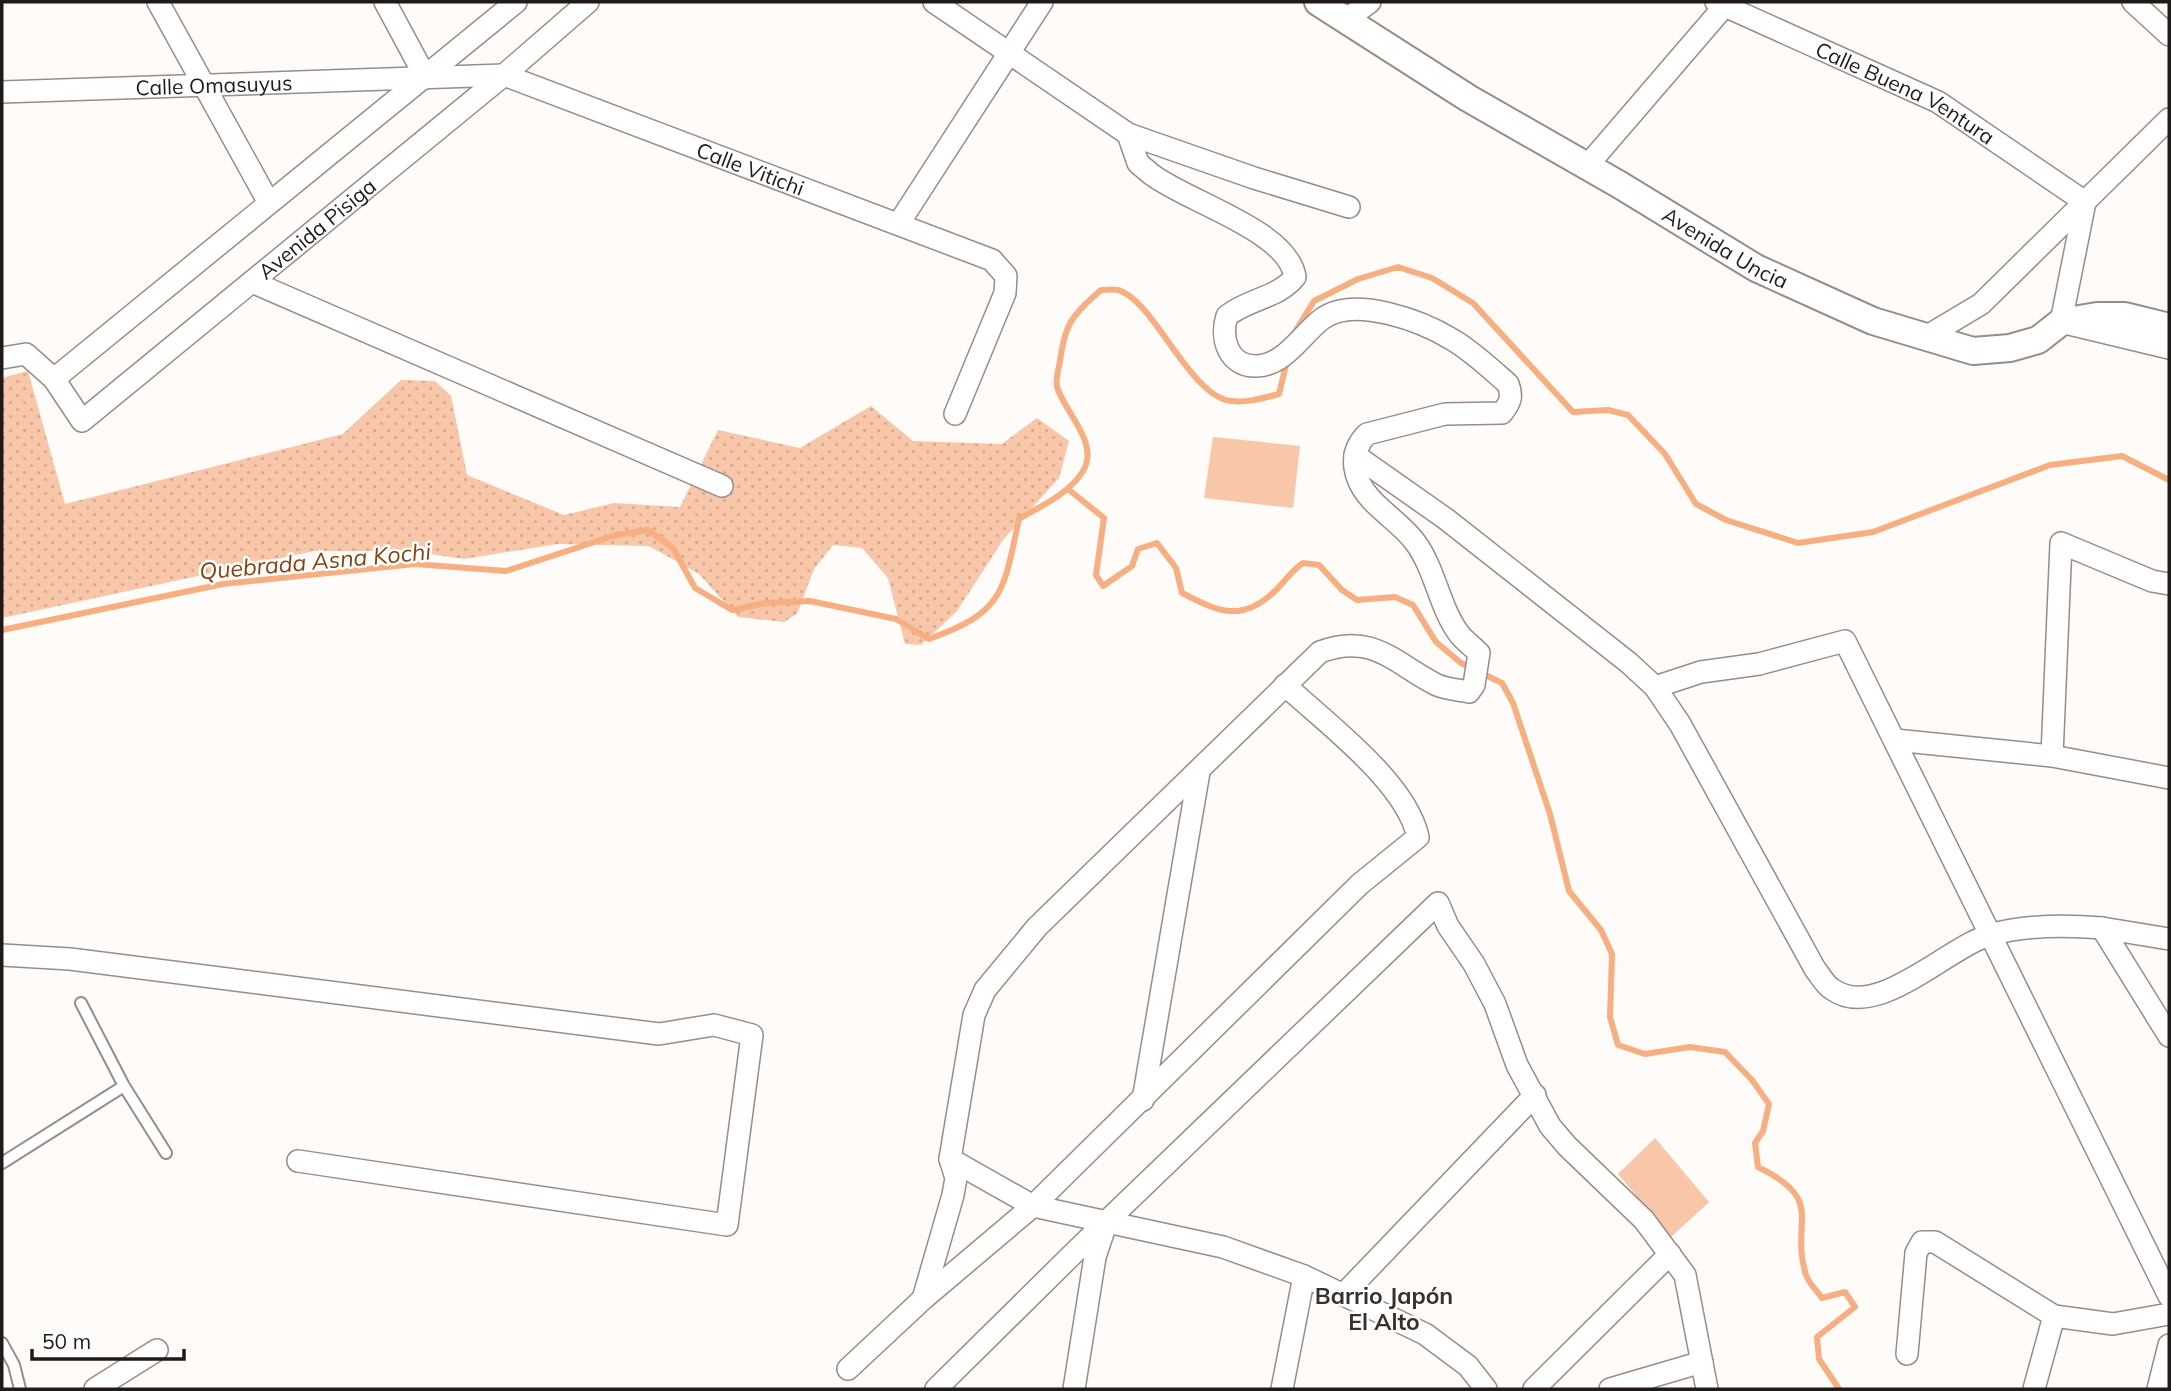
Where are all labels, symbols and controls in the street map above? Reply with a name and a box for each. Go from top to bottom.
street label: Calle Buena Ventura [1812,36,2000,150]
street label: Calle Omasuyus [135,69,293,100]
street label: Calle Vitichi [693,136,808,201]
street label: Avenida Pisiga [253,173,381,284]
street label: Avenida Uncia [1658,201,1792,294]
water label: Quebrada Asna Kochi [198,536,432,586]
district label: Barrio Japón El Alto [1315,1281,1453,1336]
scale bar [32,1318,184,1362]
text: 50 m [42,1328,91,1354]

